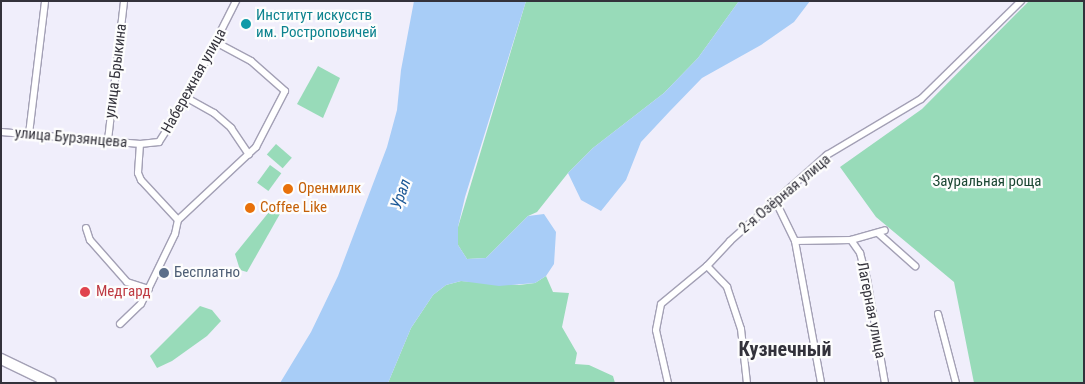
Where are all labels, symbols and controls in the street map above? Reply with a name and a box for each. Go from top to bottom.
place label: Институт искусств им. Ростроповичей [256,6,377,41]
marker: Институт искусств им. Ростроповичей [240,18,252,30]
street label: улица Брыкина [101,23,131,119]
street label: Набережная улица [158,25,230,137]
street label: улица Бурзянцева [14,124,128,152]
street label: 2-я Озёрная улица [736,151,834,237]
park label: Зауральная роща [933,173,1041,191]
water label: Урал [387,176,415,212]
place label: Оренмилк [298,180,361,198]
marker: Оренмилк [282,183,294,195]
place label: Coffee Like [260,199,327,217]
marker: Coffee Like [244,202,256,214]
street label: Лагерная улица [853,260,889,360]
place label: Бесплатно [174,264,240,282]
marker: Бесплатно [158,267,170,279]
place label: Медгард [96,283,150,301]
marker: Медгард [78,285,92,299]
district label: Кузнечный [739,337,831,361]

